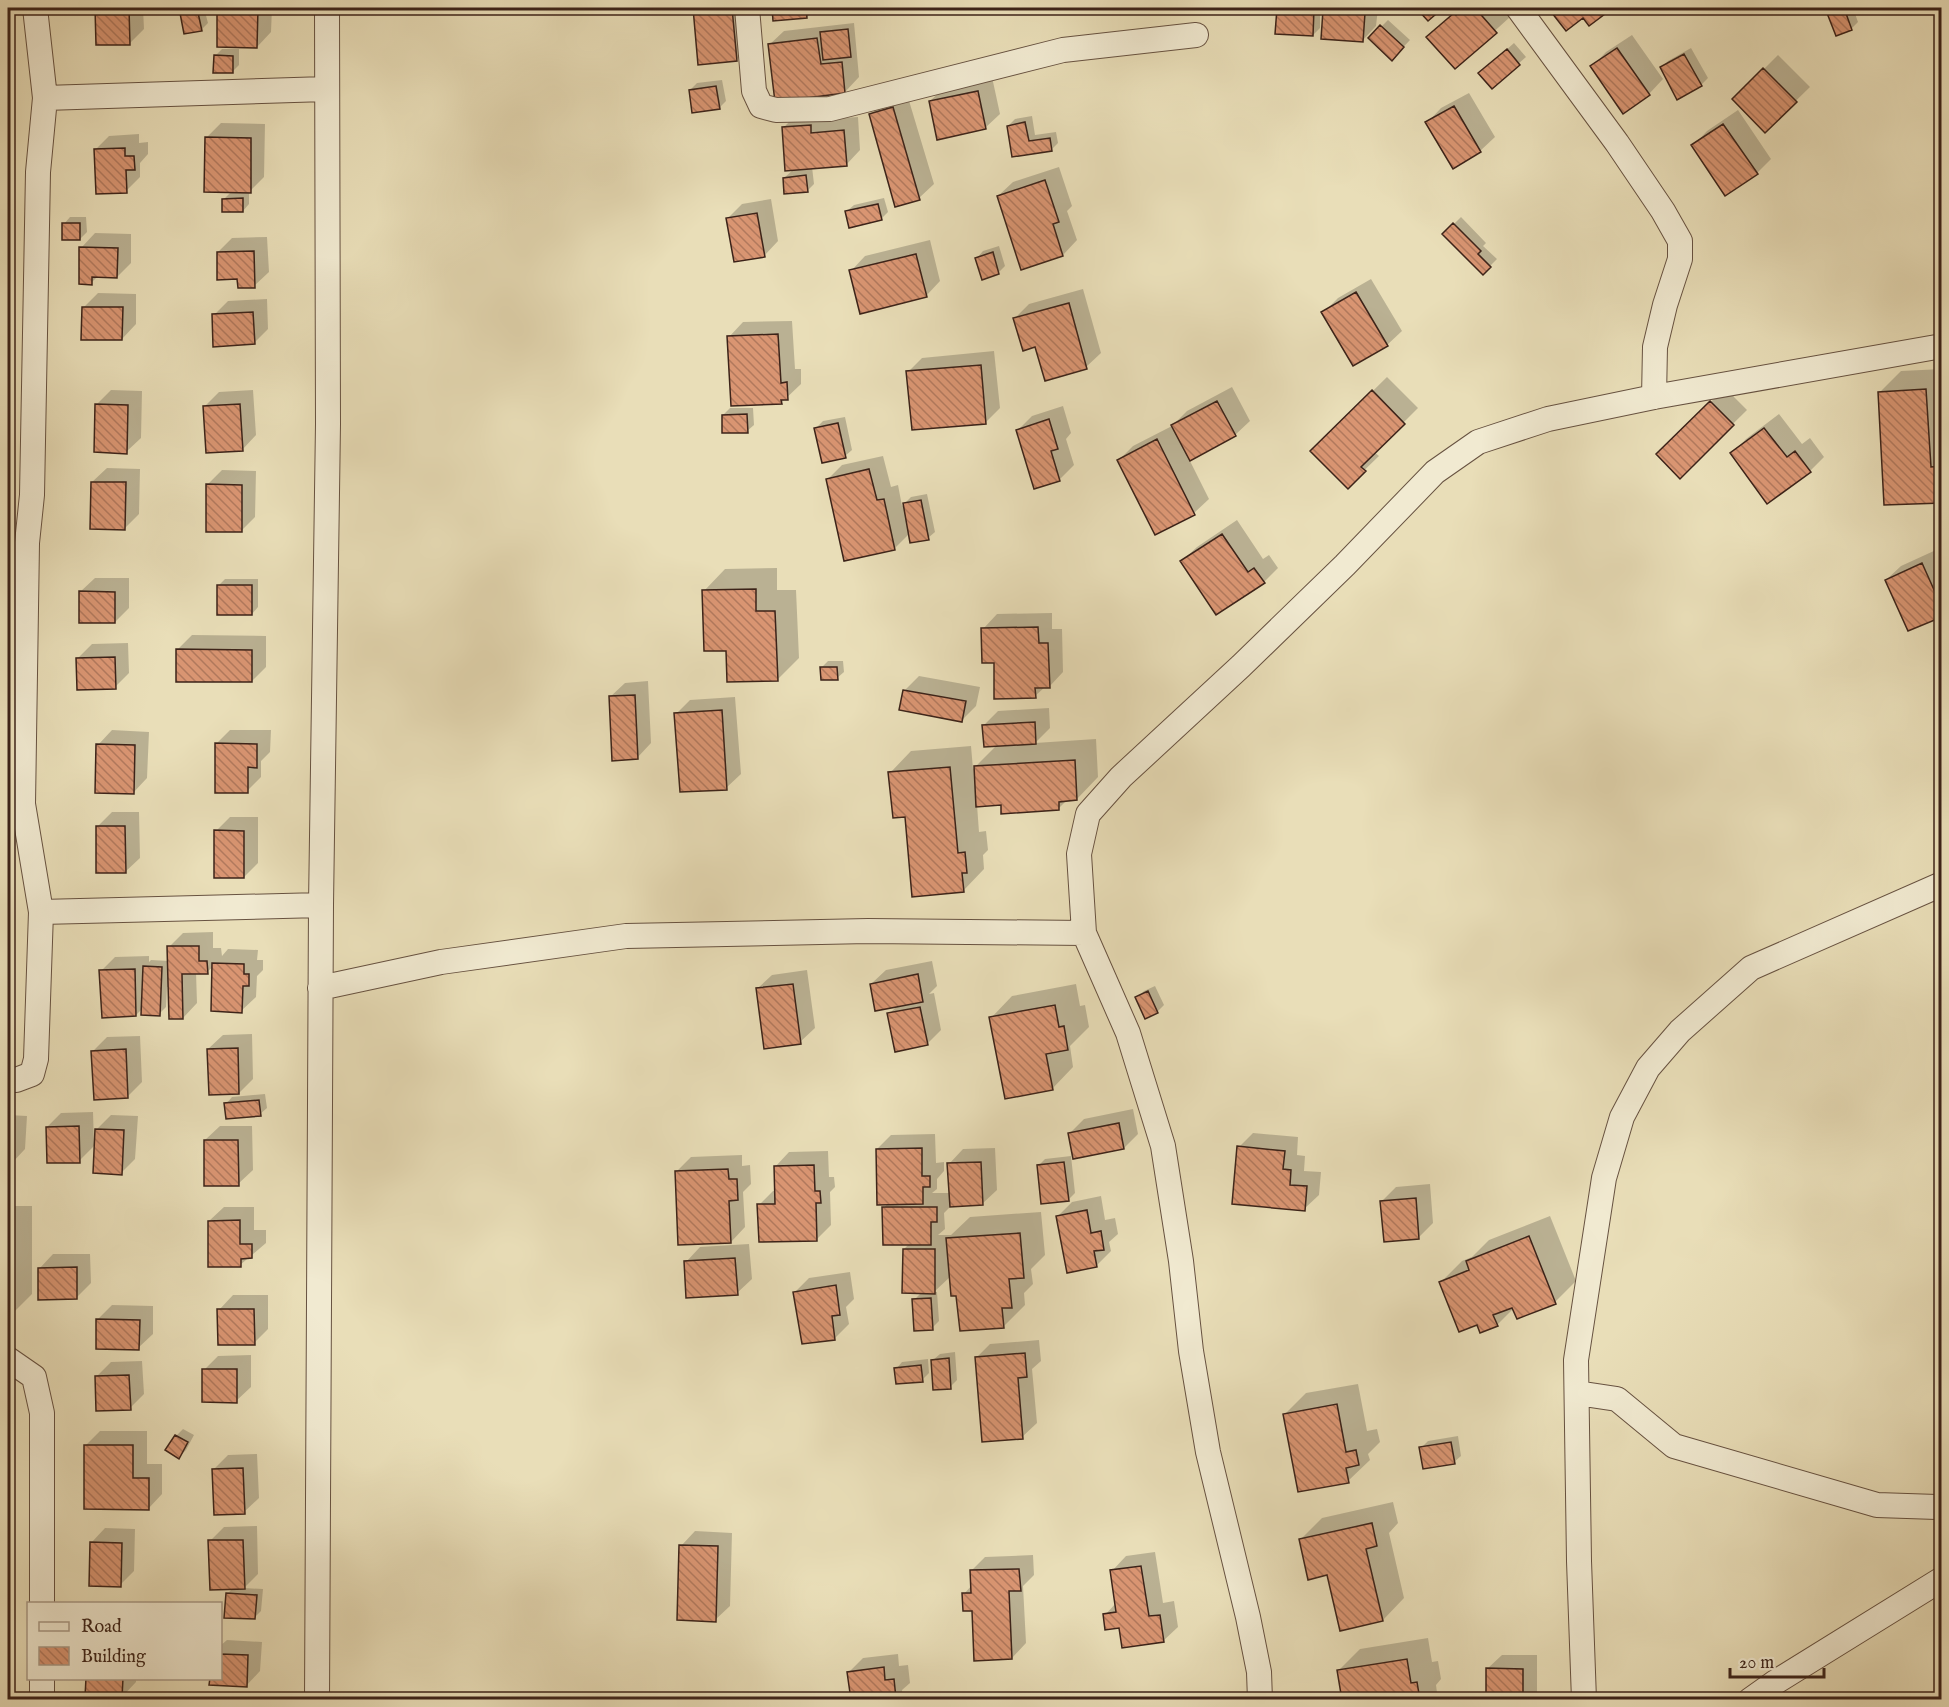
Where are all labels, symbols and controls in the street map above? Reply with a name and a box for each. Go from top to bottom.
legend [27,1602,222,1680]
text: Road [81,1616,122,1639]
scale bar [1730,1641,1824,1679]
text: Building [81,1646,146,1669]
text: 20 m [1739,1652,1774,1675]

